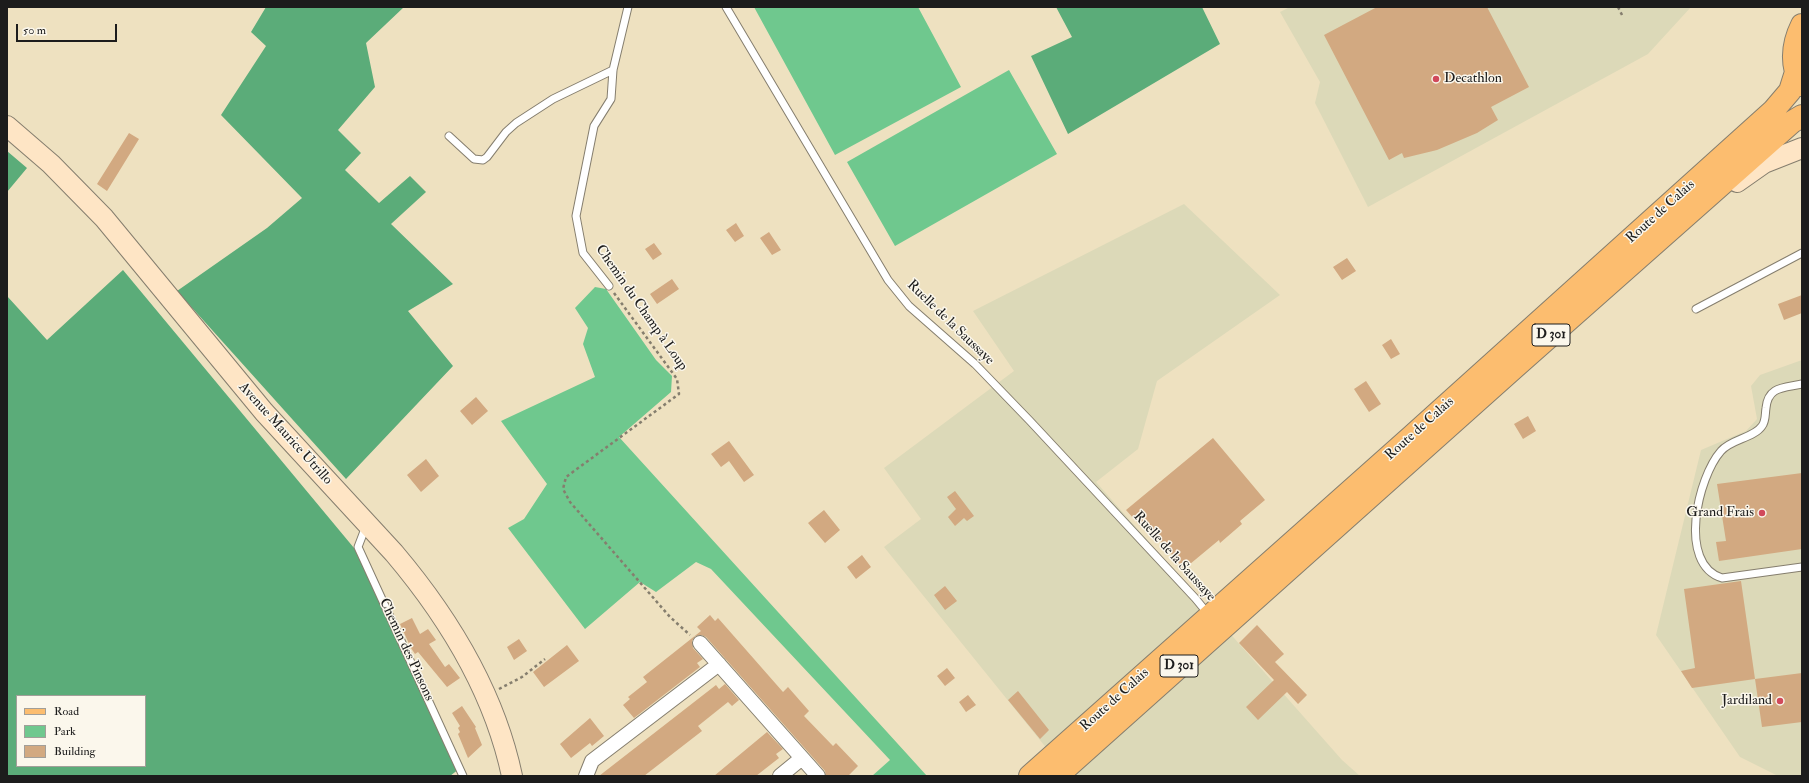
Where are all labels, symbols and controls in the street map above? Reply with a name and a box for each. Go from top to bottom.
scale bar [18,16,119,42]
text: 50 m [23,23,46,38]
place label: Decathlon [1444,71,1502,87]
marker: Decathlon [1431,74,1441,84]
street label: Route de Calais [1623,177,1699,247]
street label: Chemin du Champ à Loup [591,242,691,374]
street label: Ruelle de la Saussaye [903,277,997,369]
road number: D 301 [1532,324,1570,346]
street label: Avenue Maurice Utrillo [235,379,335,489]
street label: Route de Calais [1382,394,1458,464]
place label: Grand Frais [1686,505,1754,521]
marker: Grand Frais [1757,508,1767,518]
street label: Ruelle de la Saussaye [1129,509,1219,605]
street label: Chemin des Pinsons [375,596,437,704]
road number: D 301 [1160,655,1198,677]
street label: Route de Calais [1077,665,1153,735]
place label: Jardiland [1722,693,1772,709]
legend [16,695,146,767]
marker: Jardiland [1775,696,1785,706]
text: Road [54,704,79,719]
text: Park [54,724,76,739]
text: Building [54,744,95,759]

